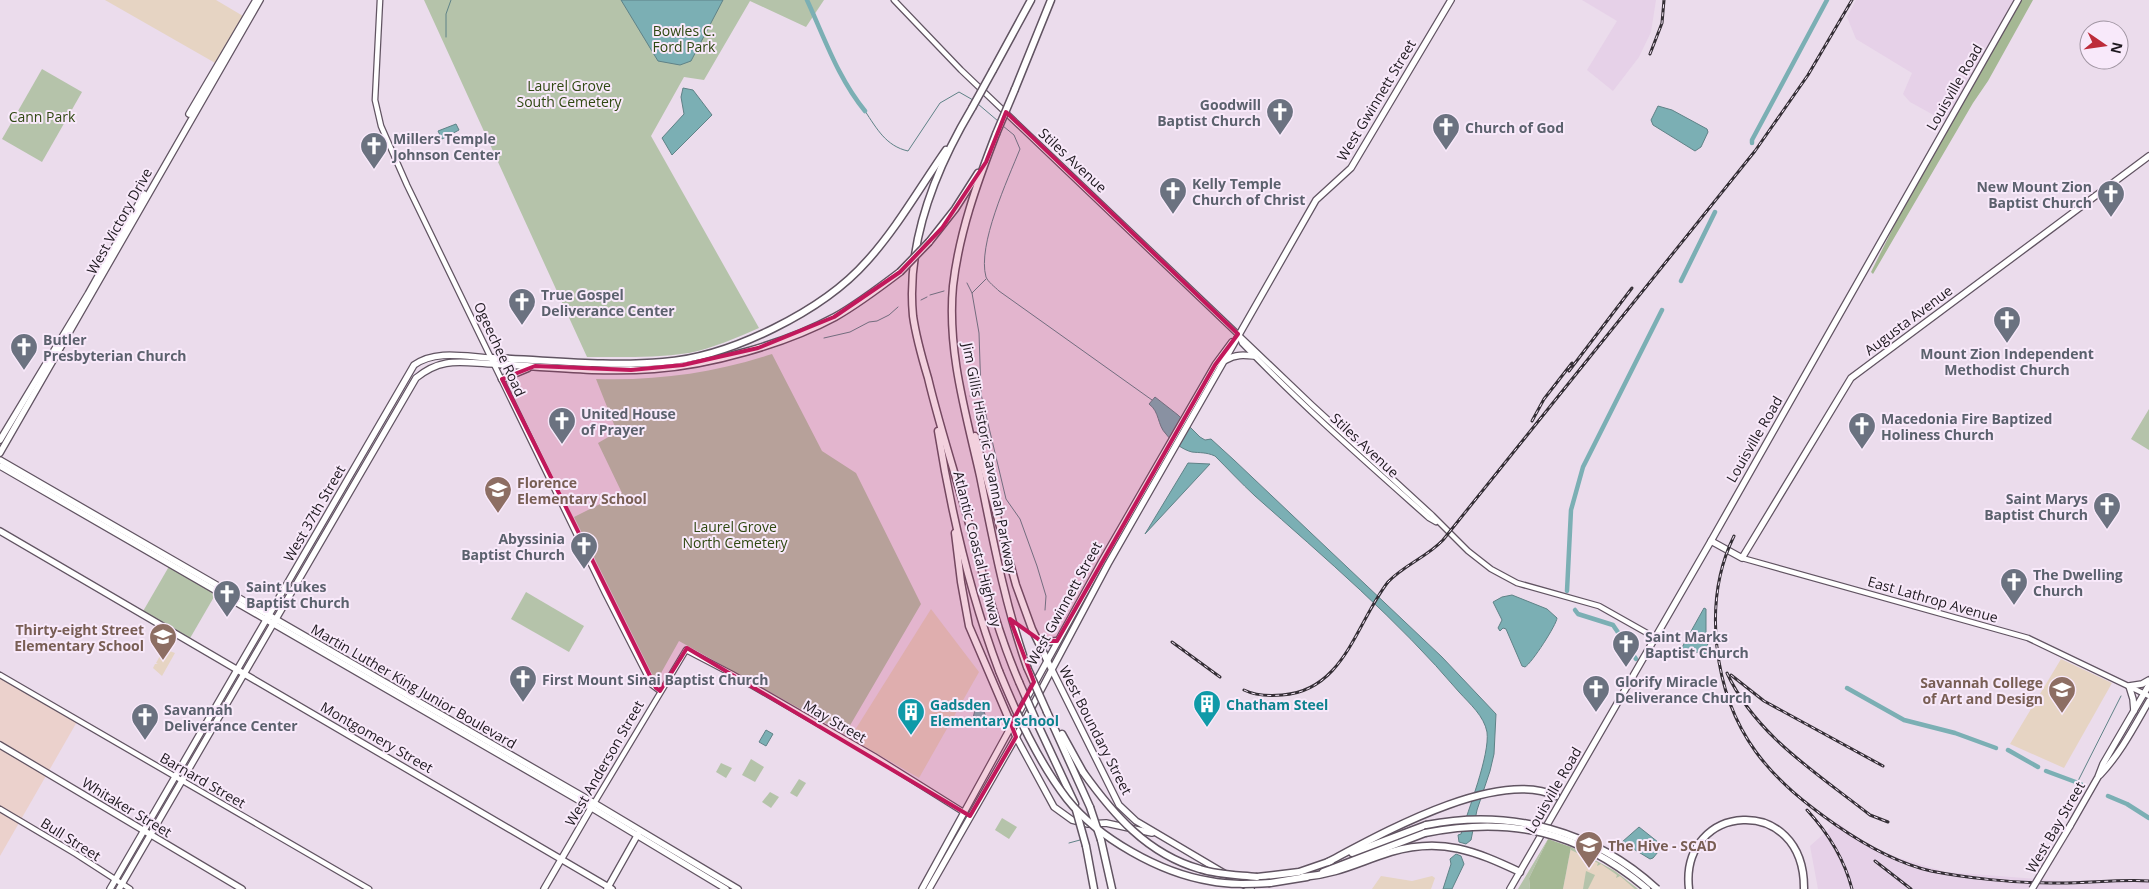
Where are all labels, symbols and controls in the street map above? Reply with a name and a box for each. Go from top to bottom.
north arrow [2079,20,2129,70]
park label: Bowles C. Ford Park [653,21,716,56]
street label: West Gwinnett Street [1332,36,1420,164]
street label: Louisville Road [1922,40,1986,134]
text: N [2107,40,2128,56]
park label: Laurel Grove South Cemetery [517,76,622,111]
place label: Goodwill Baptist Church [1157,95,1261,130]
church icon: Goodwill Baptist Church [1265,97,1295,136]
park label: Cann Park [9,107,76,126]
church icon: Church of God [1431,112,1461,151]
place label: Church of God [1465,118,1564,137]
street label: Stiles Avenue [1035,124,1111,197]
place label: Millers Temple Johnson Center [391,129,501,164]
church icon: Millers Temple Johnson Center [359,131,389,170]
street label: West Victory Drive [82,164,156,278]
place label: Kelly Temple Church of Christ [1192,174,1305,209]
church icon: Kelly Temple Church of Christ [1158,176,1188,215]
place label: New Mount Zion Baptist Church [1976,177,2092,212]
church icon: New Mount Zion Baptist Church [2096,179,2126,218]
street label: Augusta Avenue [1860,281,1956,359]
place label: True Gospel Deliverance Center [541,285,675,320]
church icon: True Gospel Deliverance Center [507,287,537,326]
street label: Ogeechee Road [470,299,530,399]
church icon: Mount Zion Independent Methodist Church [1992,305,2022,344]
place label: Butler Presbyterian Church [43,330,187,365]
church icon: Butler Presbyterian Church [9,332,39,371]
street label: Jim Gillis Historic Savannah Parkway [958,339,1022,576]
place label: Mount Zion Independent Methodist Church [1920,344,2094,379]
street label: Louisville Road [1722,392,1786,486]
place label: United House of Prayer [581,404,676,439]
church icon: United House of Prayer [547,406,577,445]
street label: Stiles Avenue [1327,409,1403,482]
place label: Macedonia Fire Baptized Holiness Church [1881,409,2052,444]
church icon: Macedonia Fire Baptized Holiness Church [1847,411,1877,450]
street label: West 37th Street [279,461,349,565]
street label: Atlantic Coastal Highway [949,469,1007,630]
place label: Florence Elementary School [517,473,647,508]
school or university icon: Florence Elementary School [483,475,513,514]
place label: Saint Marys Baptist Church [1984,489,2088,524]
church icon: Saint Marys Baptist Church [2092,491,2122,530]
park label: Laurel Grove North Cemetery [683,517,788,552]
place label: Abyssinia Baptist Church [461,529,565,564]
church icon: Abyssinia Baptist Church [569,531,599,570]
street label: West Gwinnett Street [1022,538,1106,668]
place label: The Dwelling Church [2033,565,2123,600]
church icon: The Dwelling Church [1999,567,2029,606]
street label: East Lathrop Avenue [1866,571,2000,627]
place label: Saint Lukes Baptist Church [246,577,350,612]
church icon: Saint Lukes Baptist Church [212,579,242,618]
street label: Martin Luther King Junior Boulevard [308,619,520,753]
place label: Thirty-eight Street Elementary School [14,620,144,655]
school or university icon: Thirty-eight Street Elementary School [148,622,178,661]
place label: Saint Marks Baptist Church [1645,627,1749,662]
church icon: Saint Marks Baptist Church [1611,629,1641,668]
street label: West Boundary Street [1055,662,1137,798]
church icon: First Mount Sinai Baptist Church [508,664,538,703]
place label: First Mount Sinai Baptist Church [542,670,768,689]
place label: Glorify Miracle Deliverance Church [1615,672,1752,707]
place label: Savannah College of Art and Design [1920,673,2043,708]
church icon: Glorify Miracle Deliverance Church [1581,674,1611,713]
school or university icon: Savannah College of Art and Design [2047,675,2077,714]
building icon: Chatham Steel [1192,689,1222,728]
street label: May Street [800,695,870,747]
place label: Gadsden Elementary school [930,695,1059,730]
place label: Chatham Steel [1226,695,1328,714]
street label: Montgomery Street [317,697,437,777]
street label: West Anderson Street [560,697,648,829]
building icon: Gadsden Elementary school [896,697,926,736]
place label: Savannah Deliverance Center [164,700,298,735]
church icon: Savannah Deliverance Center [130,702,160,741]
street label: Louisville Road [1521,743,1585,837]
street label: Barnard Street [157,748,249,812]
street label: Whitaker Street [79,773,175,841]
street label: West Bay Street [2021,778,2089,876]
street label: Bull Street [37,813,105,865]
school or university icon: The Hive - SCAD [1574,830,1604,869]
place label: The Hive - SCAD [1608,836,1717,855]

